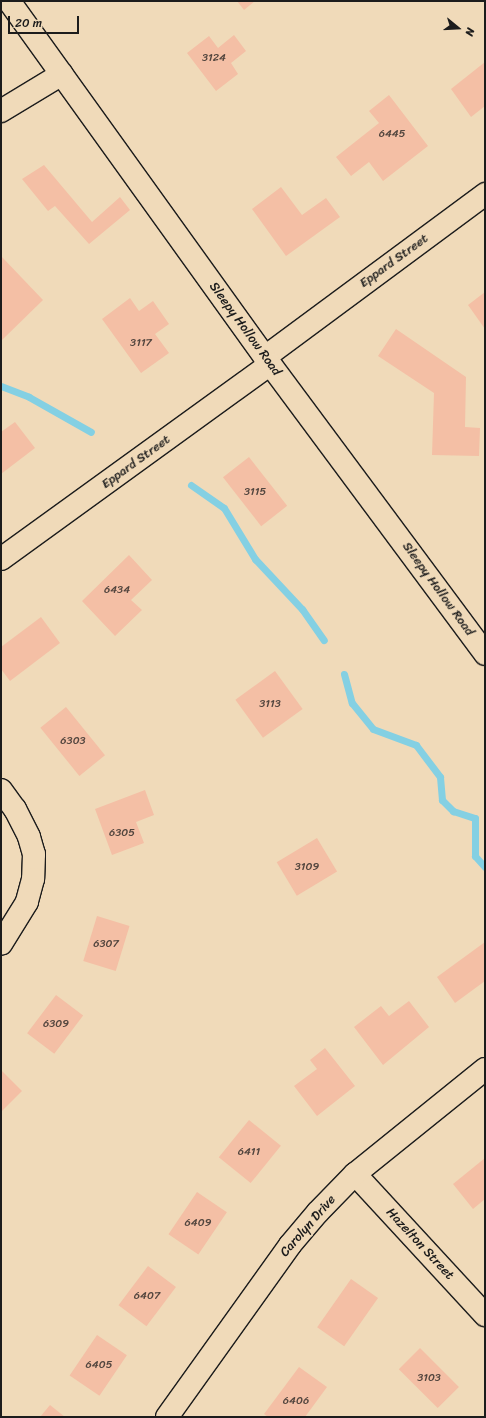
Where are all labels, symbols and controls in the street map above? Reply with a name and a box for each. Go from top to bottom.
scale bar [10,8,81,34]
north arrow [438,8,478,48]
text: 20 m [15,12,42,34]
text: N [460,25,480,38]
house number: 3124 [202,51,226,65]
house number: 6445 [379,127,405,141]
street label: Eppard Street [357,231,431,291]
street label: Sleepy Hollow Road [206,279,284,379]
house number: 3117 [130,336,152,350]
street label: Eppard Street [99,432,173,492]
house number: 3115 [244,485,266,499]
street label: Sleepy Hollow Road [399,539,477,639]
house number: 6434 [104,583,130,597]
house number: 3113 [259,697,281,711]
house number: 6303 [60,734,86,748]
house number: 6305 [109,826,135,840]
house number: 3109 [295,860,319,874]
house number: 6307 [93,937,119,951]
house number: 6309 [43,1017,69,1031]
house number: 6411 [238,1145,260,1159]
street label: Carolyn Drive [277,1192,339,1260]
street label: Hazelton Street [383,1205,457,1283]
house number: 6409 [185,1216,211,1230]
house number: 6407 [134,1289,160,1303]
house number: 6405 [86,1358,112,1372]
house number: 3103 [417,1371,441,1385]
house number: 6406 [283,1394,309,1408]

